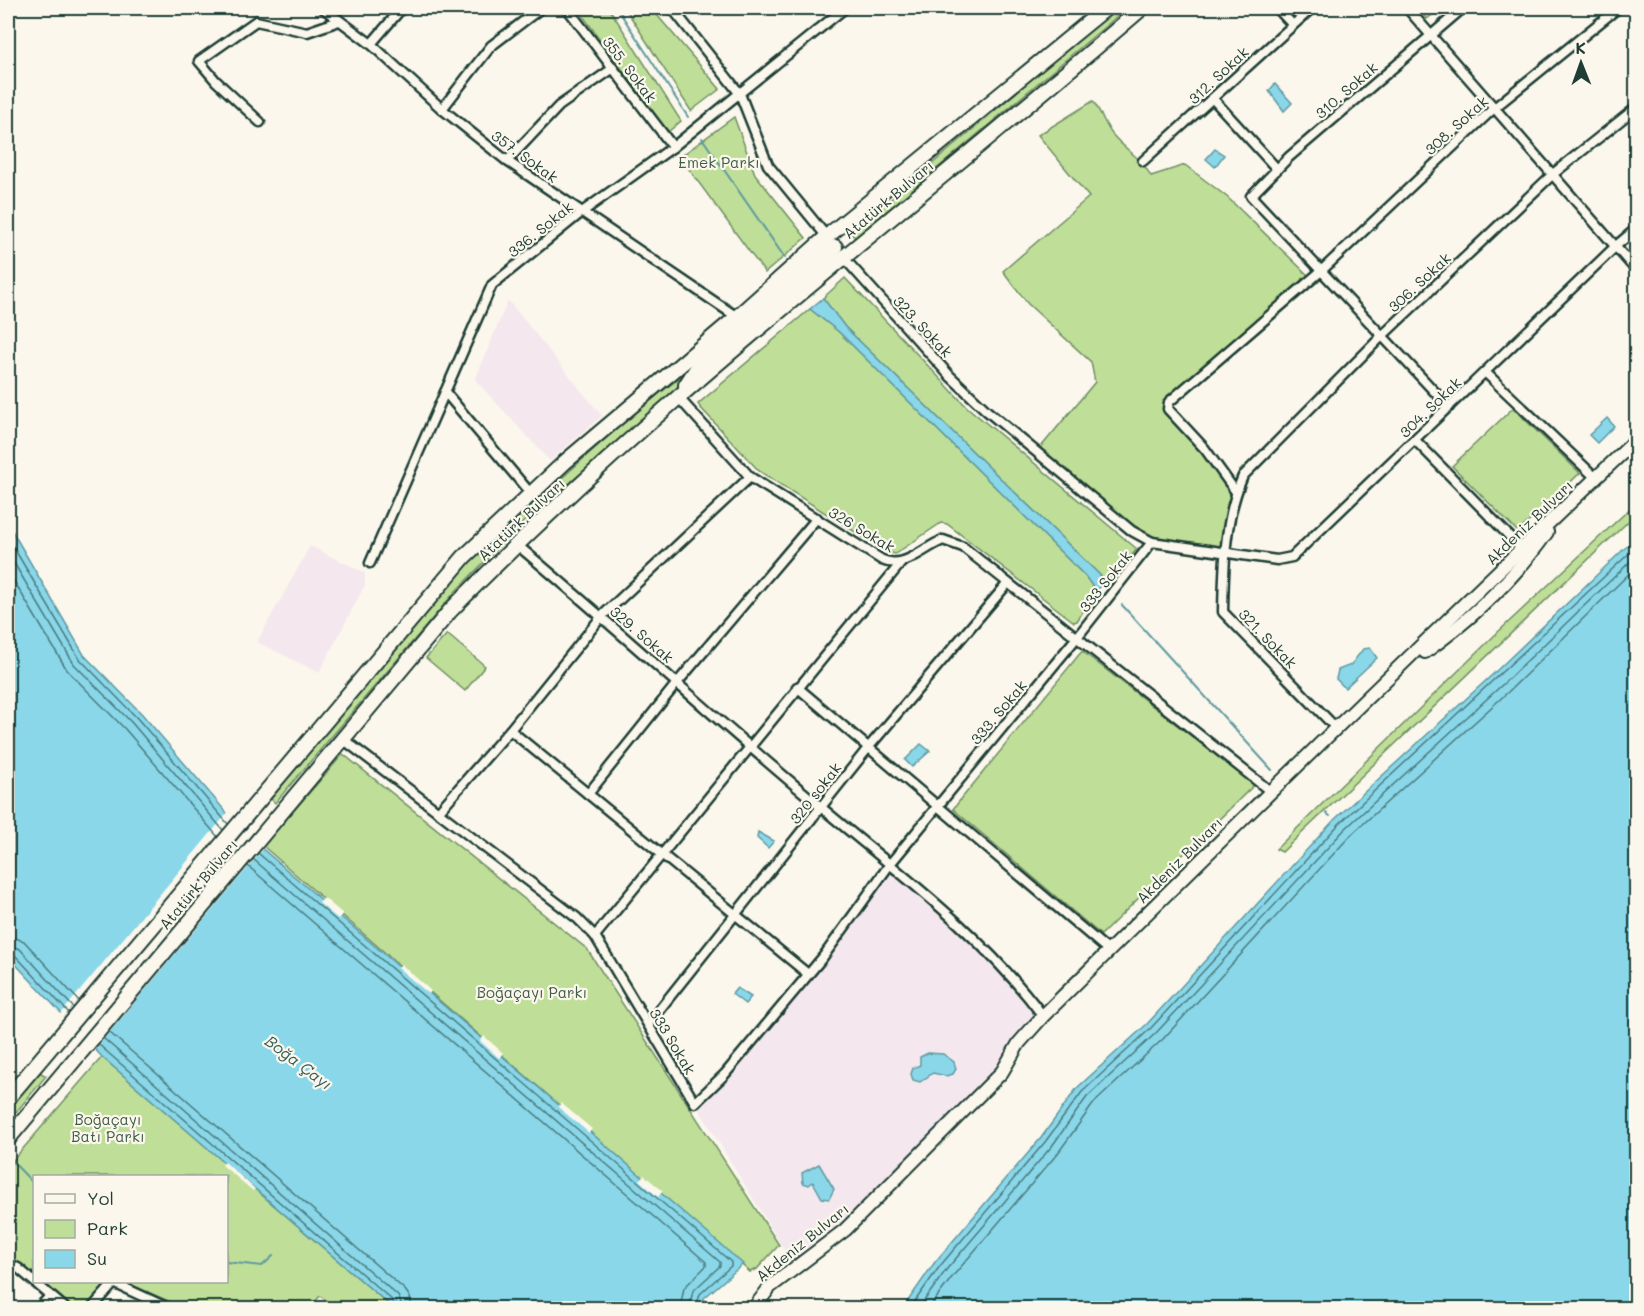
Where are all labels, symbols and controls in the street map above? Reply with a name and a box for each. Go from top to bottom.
street label: 355. Sokak [599,32,662,106]
north arrow [1551,33,1611,93]
text: K [1575,37,1586,58]
street label: 312. Sokak [1183,42,1253,108]
street label: 310. Sokak [1311,57,1381,123]
street label: 308. Sokak [1420,91,1492,159]
street label: 357. Sokak [488,125,562,187]
park label: Emek Parkı [678,152,760,172]
street label: Atatürk Bulvarı [839,155,937,243]
street label: 336. Sokak [503,197,577,261]
street label: 306. Sokak [1383,248,1455,316]
street label: 323. Sokak [889,291,957,361]
street label: 304. Sokak [1395,372,1465,442]
street label: Atatürk Bulvarı [473,473,569,565]
street label: Akdeniz Bulvarı [1481,475,1577,569]
street label: 326 Sokak [825,501,899,557]
street label: 333 Sokak [1074,546,1136,616]
street label: 329. Sokak [606,601,678,667]
street label: 321. Sokak [1235,604,1302,672]
street label: 333. Sokak [965,676,1031,748]
street label: 320 sokak [785,758,845,828]
street label: Akdeniz Bulvarı [1132,813,1226,907]
street label: Atatürk Bulvarı [154,835,242,933]
park label: Boğaçayı Parkı [477,982,587,1002]
street label: 333 Sokak [645,1004,701,1078]
water label: Boğa Çayı [261,1030,337,1094]
park label: Boğaçayı Batı Parkı [71,1109,145,1146]
legend [33,1175,228,1283]
text: Yol [87,1186,114,1210]
street label: Akdeniz Bulvarı [751,1198,853,1286]
text: Park [87,1216,128,1240]
text: Su [87,1246,107,1270]

